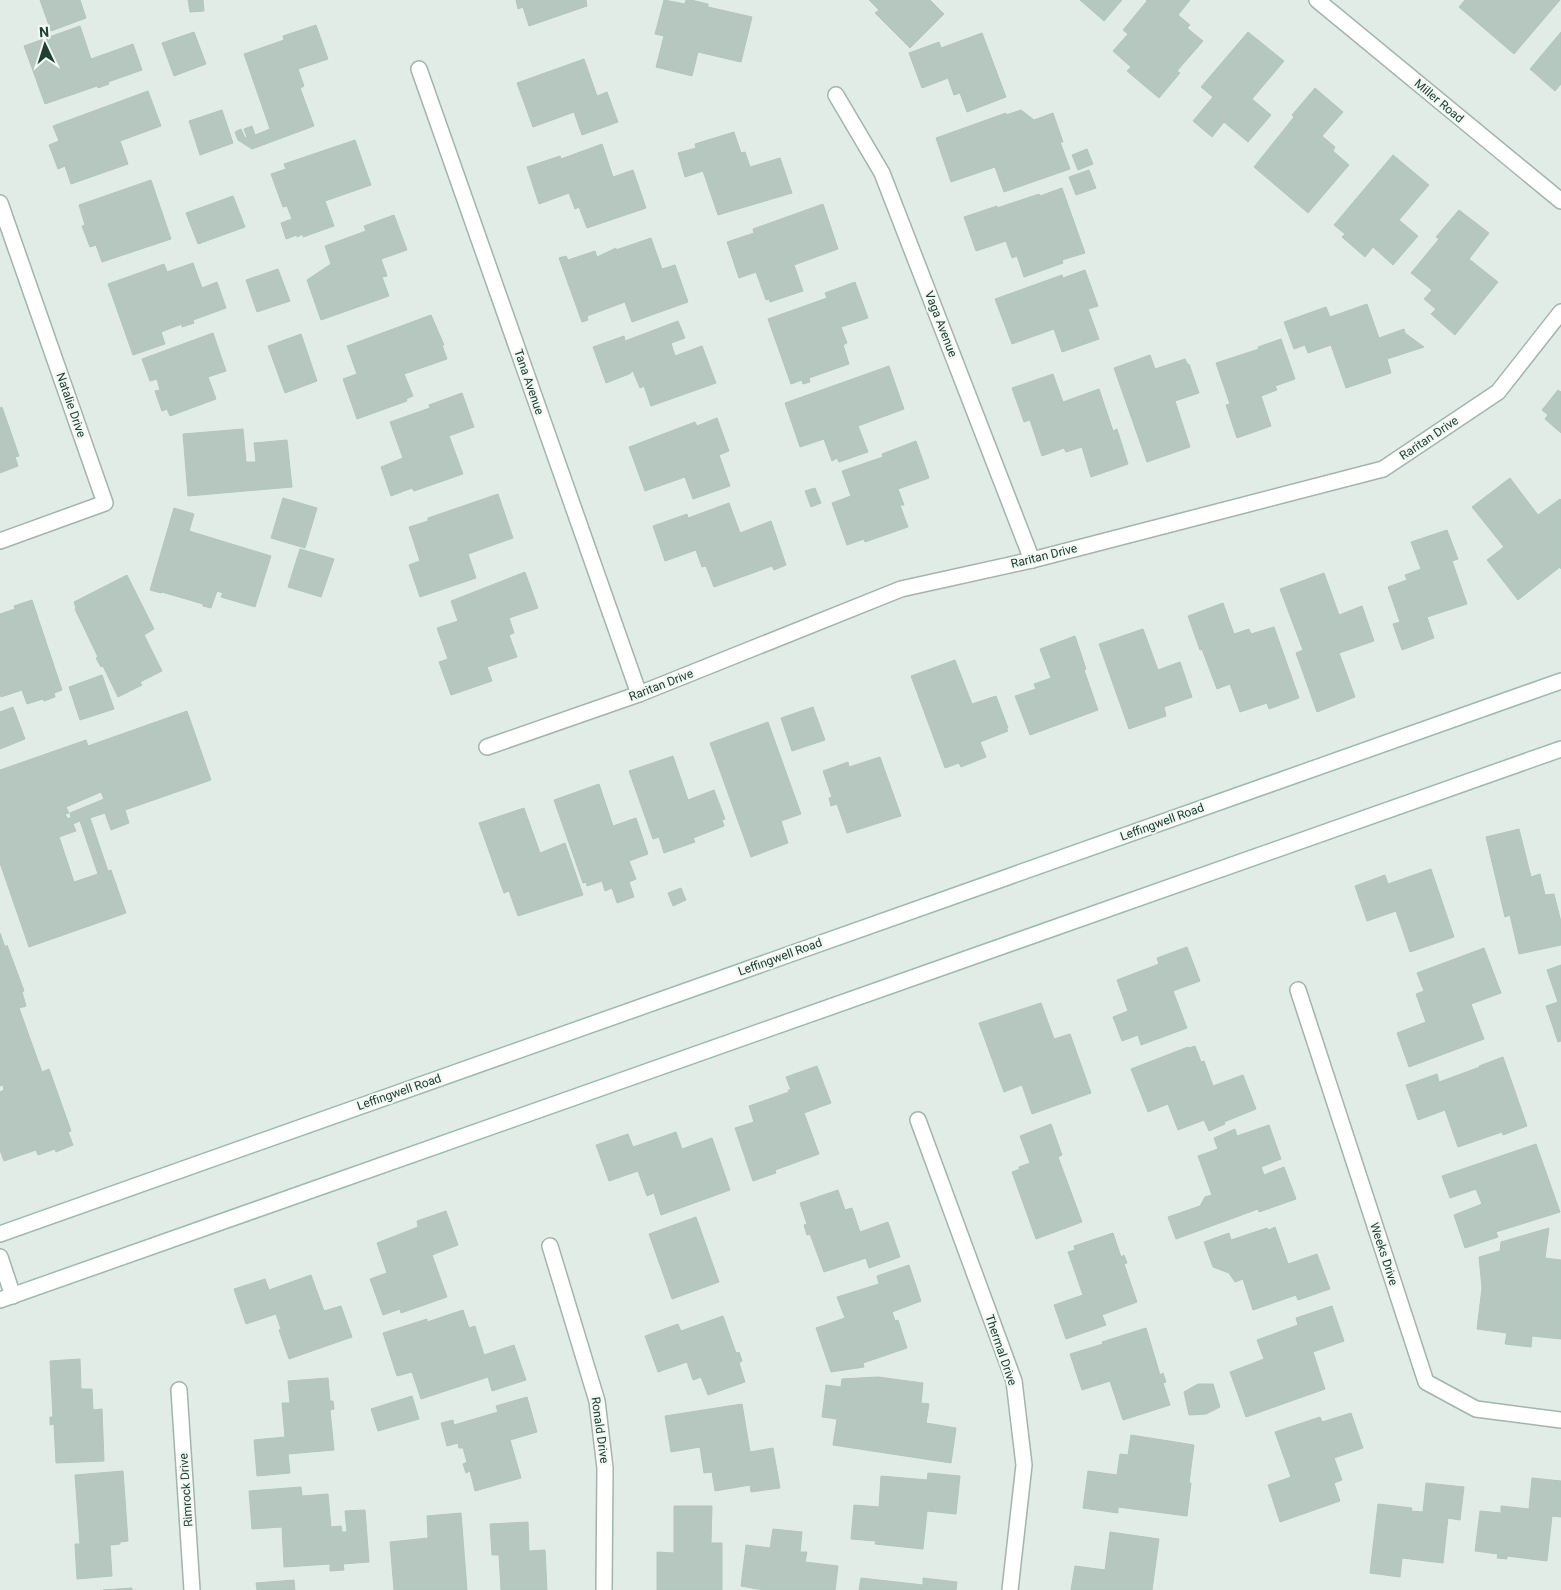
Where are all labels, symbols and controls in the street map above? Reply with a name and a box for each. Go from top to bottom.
north arrow [20,20,70,70]
text: N [39,24,50,40]
street label: Miller Road [1411,76,1467,126]
street label: Vaga Avenue [922,289,960,359]
street label: Tana Avenue [511,347,547,417]
street label: Natalie Drive [53,371,89,439]
street label: Raritan Drive [1397,413,1461,463]
street label: Raritan Drive [1009,541,1079,571]
street label: Raritan Drive [627,666,695,704]
street label: Leffingwell Road [1118,800,1206,844]
street label: Leffingwell Road [736,935,824,979]
street label: Leffingwell Road [355,1071,443,1113]
street label: Weeks Drive [1367,1221,1401,1287]
street label: Thermal Drive [982,1313,1020,1387]
street label: Ronald Drive [588,1396,612,1464]
street label: Rimrock Drive [176,1453,196,1527]

